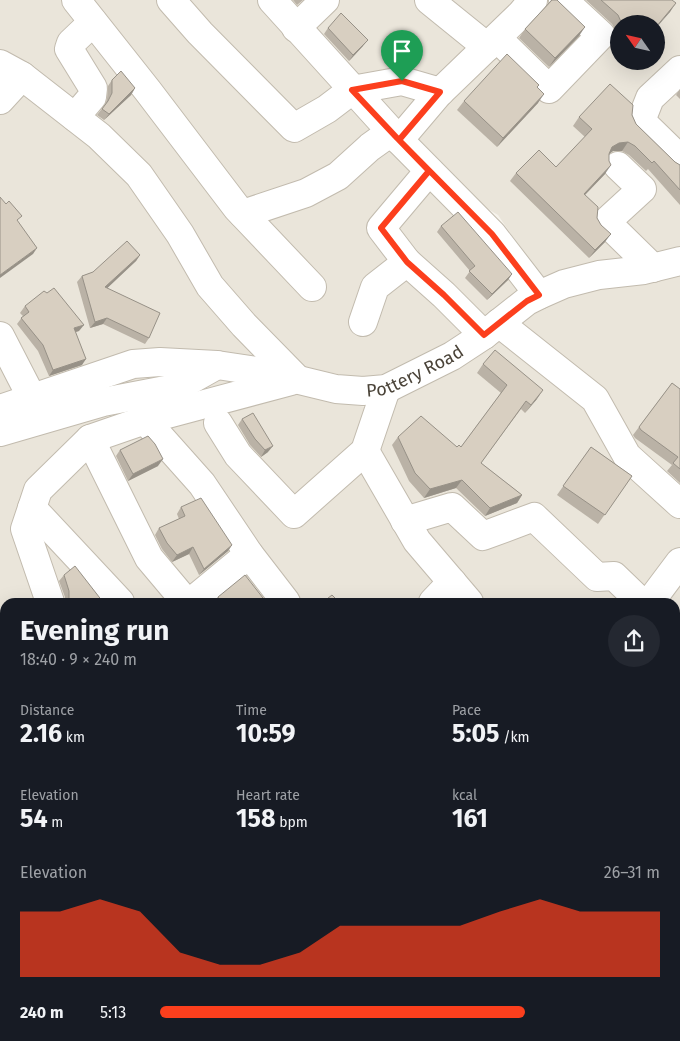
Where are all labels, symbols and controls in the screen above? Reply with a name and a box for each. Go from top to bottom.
north arrow [610,15,665,70]
map controls [610,15,665,70]
pin [381,30,423,81]
icon: arrive [388,37,416,65]
street label: Pottery Road [365,340,468,402]
text: Evening run [20,614,169,647]
button: share [608,615,660,667]
text: 18:40 · 9 × 240 m [20,650,137,669]
text: Distance [20,702,74,719]
text: Time [236,702,267,719]
text: Pace [452,702,481,719]
text: 2.16 [20,719,62,749]
text: 10:59 [236,719,295,749]
text: 5:05 [452,719,499,749]
text: km [62,729,85,746]
text: /km [499,729,530,746]
text: Elevation [20,787,79,804]
text: Heart rate [236,787,300,804]
text: kcal [452,787,477,804]
text: 54 [20,804,48,834]
text: 158 [236,804,276,834]
text: 161 [452,804,488,834]
text: m [48,814,63,831]
text: bpm [276,814,308,831]
text: Elevation [20,863,87,882]
text: 26–31 m [604,863,660,882]
text: 240 m [20,1003,64,1022]
text: 5:13 [100,1003,126,1022]

